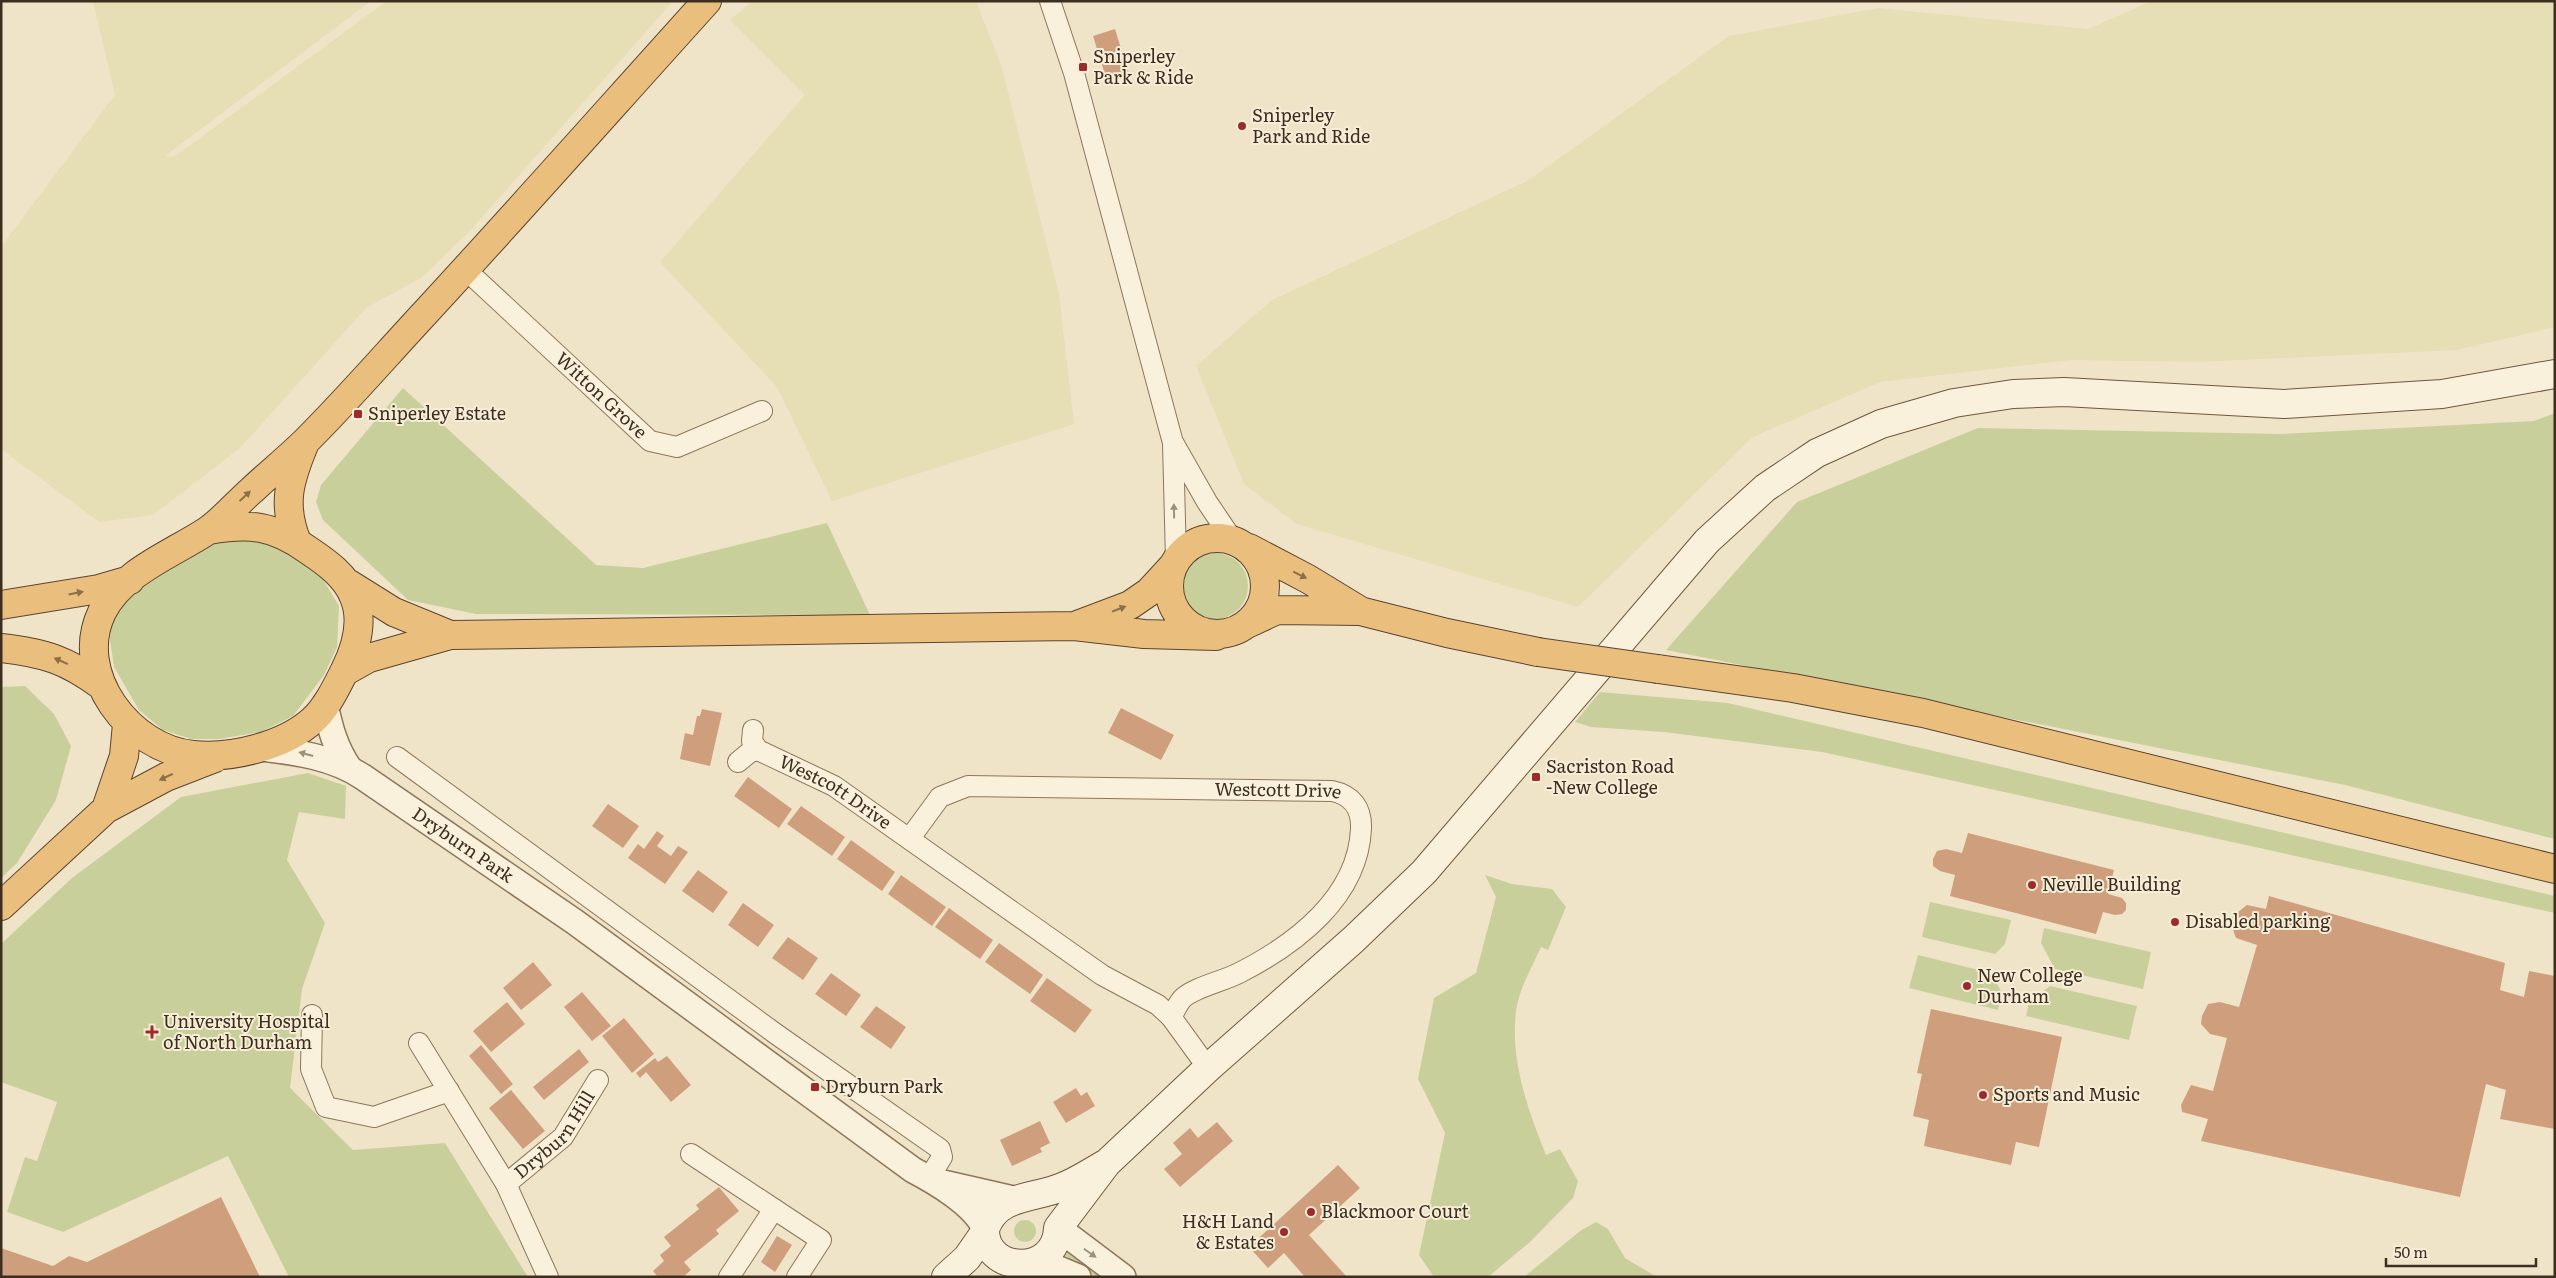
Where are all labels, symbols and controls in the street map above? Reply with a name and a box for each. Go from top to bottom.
place label: Sniperley Park & Ride [1093,42,1193,90]
marker: Sniperley Park & Ride [1077,61,1089,73]
place label: Sniperley Park and Ride [1252,101,1370,149]
marker: Sniperley Park and Ride [1236,120,1248,132]
street label: Witton Grove [550,345,654,444]
place label: Sniperley Estate [368,399,506,426]
marker: Sniperley Estate [352,408,364,420]
one-way arrow [238,490,250,502]
one-way arrow [1170,503,1178,519]
one-way arrow [1293,571,1307,579]
one-way arrow [69,588,85,596]
one-way arrow [1112,605,1127,613]
one-way arrow [54,656,68,664]
street label: Westcott Drive [775,747,898,835]
one-way arrow [298,750,313,758]
place label: Sacriston Road -New College [1546,752,1674,800]
marker: Sacriston Road -New College [1530,771,1542,783]
one-way arrow [159,774,173,782]
street label: Westcott Drive [1214,774,1346,805]
street label: Dryburn Park [407,800,521,889]
place label: Neville Building [2042,870,2182,897]
marker: Neville Building [2026,879,2038,891]
place label: Disabled parking [2185,907,2331,934]
marker: Disabled parking [2169,916,2181,928]
place label: New College Durham [1977,961,2082,1009]
marker: New College Durham [1961,980,1973,992]
place label: University Hospital of North Durham [163,1007,330,1055]
marker: University Hospital of North Durham [145,1025,159,1039]
place label: Dryburn Park [825,1072,944,1099]
place label: Sports and Music [1993,1080,2140,1107]
marker: Dryburn Park [809,1081,821,1093]
street label: Dryburn Hill [507,1085,600,1184]
marker: Sports and Music [1977,1089,1989,1101]
place label: Blackmoor Court [1321,1197,1470,1224]
marker: Blackmoor Court [1305,1206,1317,1218]
place label: H&H Land & Estates [1182,1207,1274,1255]
marker: H&H Land & Estates [1278,1226,1290,1238]
scale bar [2386,1236,2536,1268]
text: 50 m [2394,1240,2428,1263]
one-way arrow [1083,1248,1097,1258]

